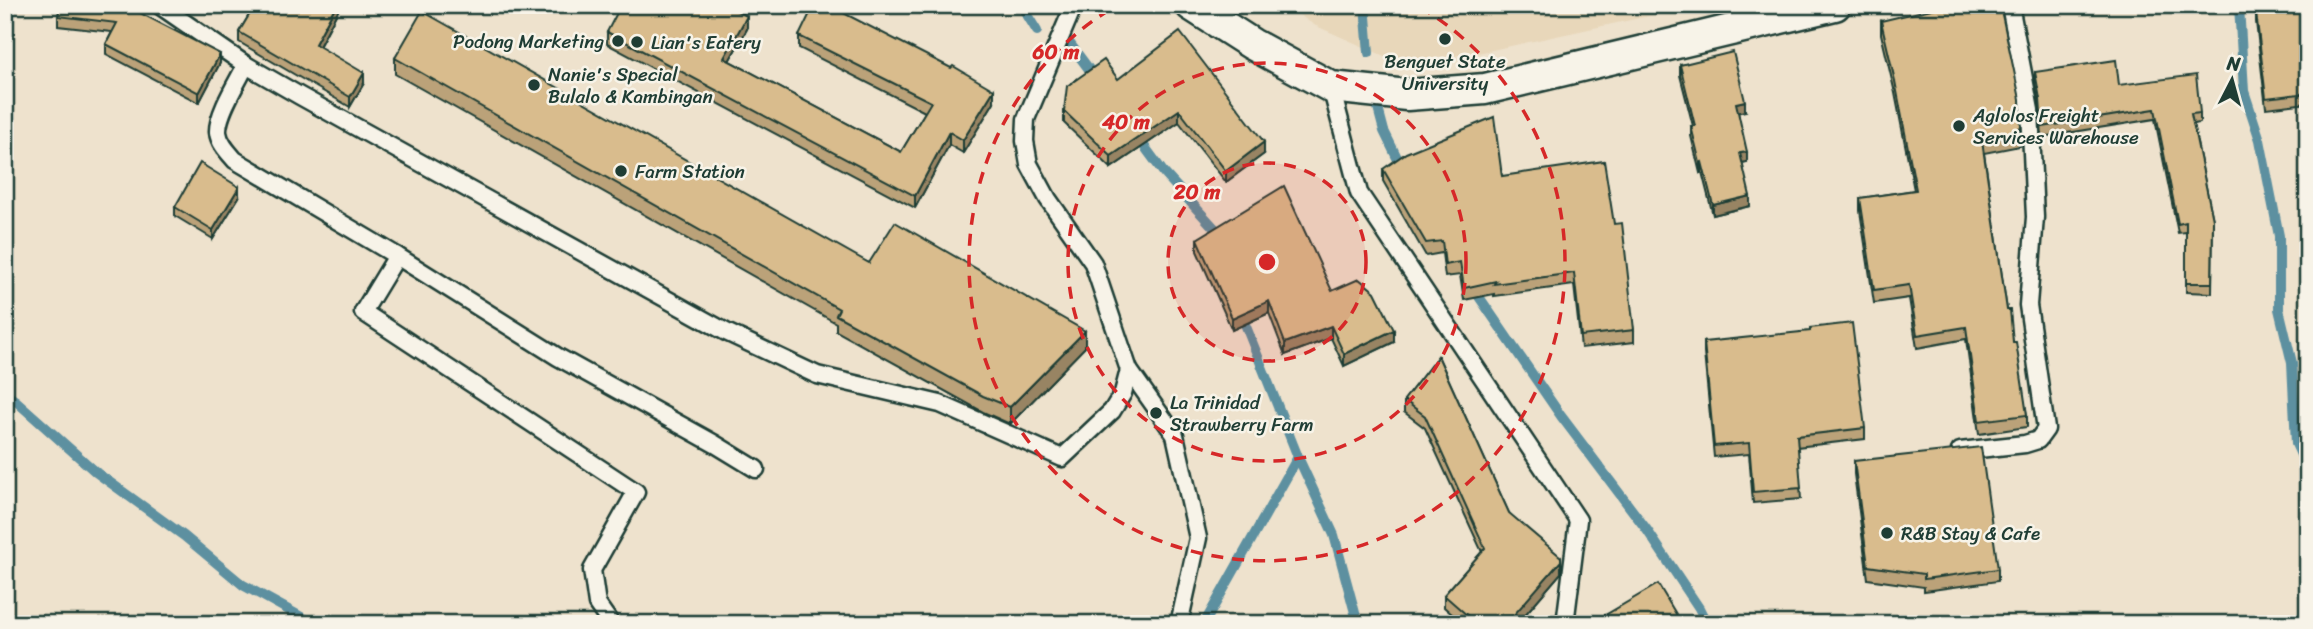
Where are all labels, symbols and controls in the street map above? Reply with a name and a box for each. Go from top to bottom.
place label: Podong Marketing [453,25,604,58]
place label: Lian's Eatery [651,26,761,59]
marker: Benguet State University [1437,31,1453,47]
marker: Podong Marketing [610,33,626,49]
text: 60 m [1032,33,1080,71]
marker: Lian's Eatery [629,34,645,50]
place label: Benguet State University [1384,45,1506,100]
north arrow [2198,46,2268,116]
text: N [2224,46,2243,81]
place label: Nanie's Special Bulalo & Kambingan [548,58,713,113]
marker: Nanie's Special Bulalo & Kambingan [526,77,542,93]
place label: Aglolos Freight Services Warehouse [1972,99,2139,154]
text: 40 m [1101,103,1151,141]
marker: Aglolos Freight Services Warehouse [1951,118,1967,134]
place label: Farm Station [635,155,745,188]
marker: Farm Station [613,163,629,179]
text: 20 m [1173,173,1221,211]
centre of rings [1255,250,1279,274]
place label: La Trinidad Strawberry Farm [1170,386,1314,441]
marker: La Trinidad Strawberry Farm [1148,405,1164,421]
place label: R&B Stay & Cafe [1901,517,2040,550]
marker: R&B Stay & Cafe [1879,525,1895,541]

